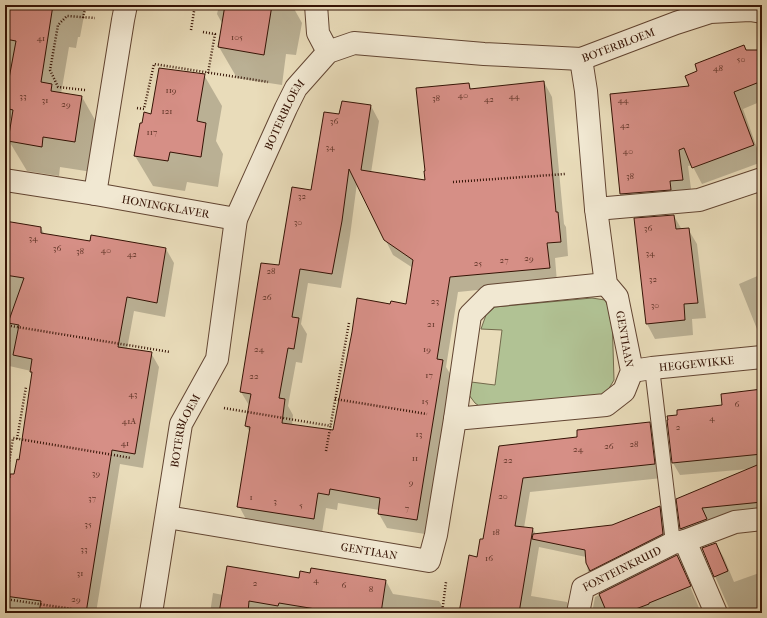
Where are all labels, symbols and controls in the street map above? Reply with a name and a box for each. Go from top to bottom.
street label: BOTERBLOEM [580,26,657,65]
house number: 105 [231,32,243,42]
house number: 41 [37,33,45,43]
house number: 50 [737,54,745,64]
house number: 48 [713,63,723,73]
street label: BOTERBLOEM [262,77,308,152]
house number: 119 [165,85,177,95]
house number: 40 [458,90,468,100]
house number: 33 [19,91,27,101]
house number: 44 [509,91,520,101]
house number: 38 [432,93,441,103]
house number: 42 [484,94,494,104]
house number: 31 [42,95,48,105]
house number: 44 [618,95,629,105]
house number: 29 [61,99,71,109]
house number: 121 [161,106,173,116]
house number: 36 [330,116,338,126]
house number: 42 [620,120,630,130]
house number: 117 [147,127,158,137]
house number: 34 [325,142,335,152]
house number: 40 [623,146,633,156]
house number: 38 [626,171,635,181]
house number: 32 [298,191,307,201]
street label: HONINGKLAVER [121,193,212,221]
house number: 30 [294,217,302,227]
house number: 36 [644,223,652,233]
house number: 34 [28,233,38,243]
house number: 36 [53,243,61,253]
house number: 40 [101,245,111,255]
house number: 38 [76,246,85,256]
house number: 34 [645,248,655,258]
house number: 42 [127,249,137,259]
house number: 29 [524,253,534,263]
house number: 27 [500,255,509,265]
house number: 25 [474,258,482,268]
house number: 28 [266,266,276,276]
house number: 32 [649,274,658,284]
house number: 26 [262,292,272,302]
house number: 23 [431,296,439,306]
house number: 30 [651,300,659,310]
street label: GENTIAAN [613,310,636,369]
house number: 21 [427,319,435,329]
house number: 24 [254,344,265,354]
house number: 19 [423,344,431,354]
street label: HEGGEWIKKE [658,354,735,374]
house number: 17 [425,370,433,380]
house number: 22 [249,371,259,381]
house number: 43 [128,389,138,399]
street label: BOTERBLOEM [168,392,203,468]
house number: 15 [421,396,429,406]
house number: 6 [735,399,740,409]
house number: 4 [709,413,715,423]
house number: 41A [122,416,136,426]
house number: 2 [676,422,681,432]
house number: 13 [416,429,423,439]
house number: 41 [121,438,129,448]
house number: 28 [629,439,639,449]
house number: 26 [604,441,614,451]
house number: 24 [573,444,584,454]
house number: 11 [412,453,418,463]
house number: 22 [503,455,513,465]
house number: 39 [92,468,100,478]
house number: 9 [409,477,414,487]
house number: 20 [498,491,508,501]
house number: 1 [249,492,253,502]
house number: 37 [88,493,97,503]
house number: 3 [273,496,277,506]
house number: 5 [299,500,303,510]
house number: 7 [405,503,410,513]
house number: 35 [84,519,92,529]
house number: 18 [492,527,500,537]
street label: GENTIAAN [340,540,399,563]
house number: 33 [80,544,88,554]
street label: FONTEINKRUID [581,544,664,594]
house number: 16 [485,553,493,563]
house number: 31 [77,568,83,578]
house number: 4 [313,575,319,585]
house number: 2 [253,578,258,588]
house number: 6 [342,580,347,590]
house number: 8 [369,584,374,594]
house number: 29 [71,594,81,604]

